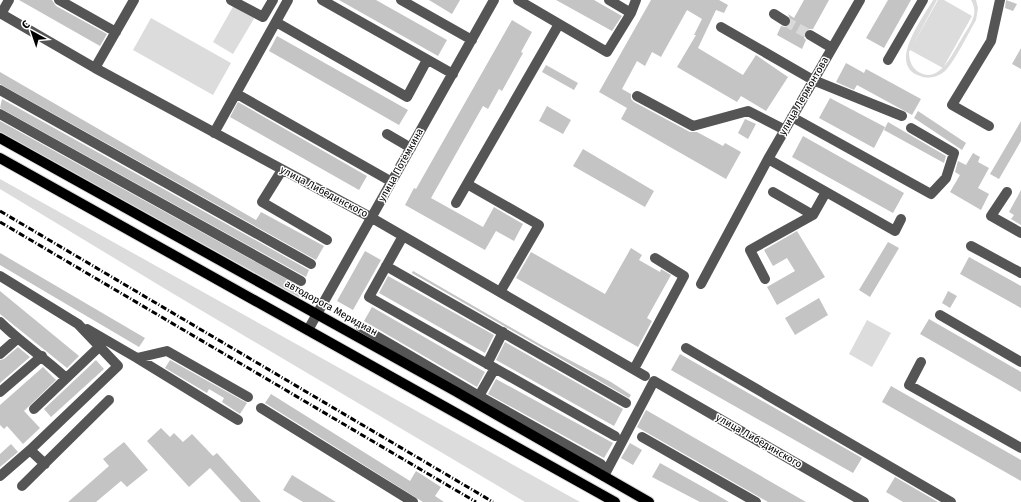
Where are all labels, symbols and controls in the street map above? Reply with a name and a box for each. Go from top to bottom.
north arrow [12,12,52,52]
text: С [19,17,33,32]
street label: улица Лермонтова [777,55,831,137]
street label: улица Потёмкина [375,126,426,204]
street label: улица Либединского [278,164,370,220]
street label: автодорога Меридиан [283,278,379,338]
street label: улица Либединского [714,411,804,471]

